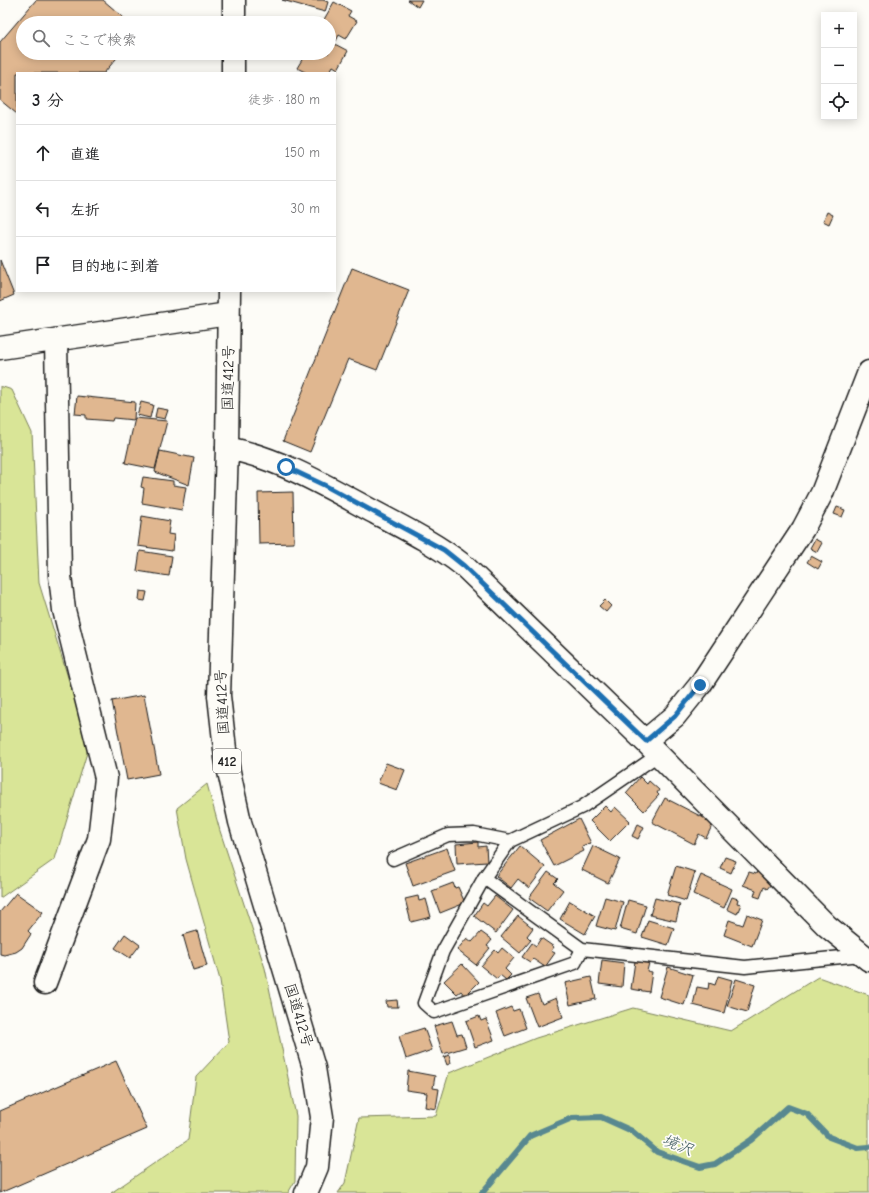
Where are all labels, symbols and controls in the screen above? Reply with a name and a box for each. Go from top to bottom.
map controls [821,12,857,120]
button: + [821,12,857,48]
search box [16,16,336,60]
icon: search [30,27,52,49]
text: ここで検索 [62,31,137,49]
button: − [821,48,857,84]
button: locate [821,84,857,120]
text: 3 分 [32,91,63,110]
text: 徒歩 · 180 m [248,92,320,107]
icon: ahead [32,142,54,164]
text: 直進 [70,145,100,163]
text: 150 m [285,145,320,160]
icon: left [32,198,54,220]
text: 左折 [70,201,100,219]
text: 30 m [290,201,320,216]
icon: arrive [32,254,54,276]
text: 目的地に到着 [70,257,160,275]
street label: 国道412号 [218,345,238,411]
route start [277,458,295,476]
street label: 国道412号 [211,669,233,735]
route end [691,676,709,694]
road number: 412 [213,749,241,773]
street label: 国道412号 [281,981,317,1049]
water label: 境沢 [659,1131,697,1160]

